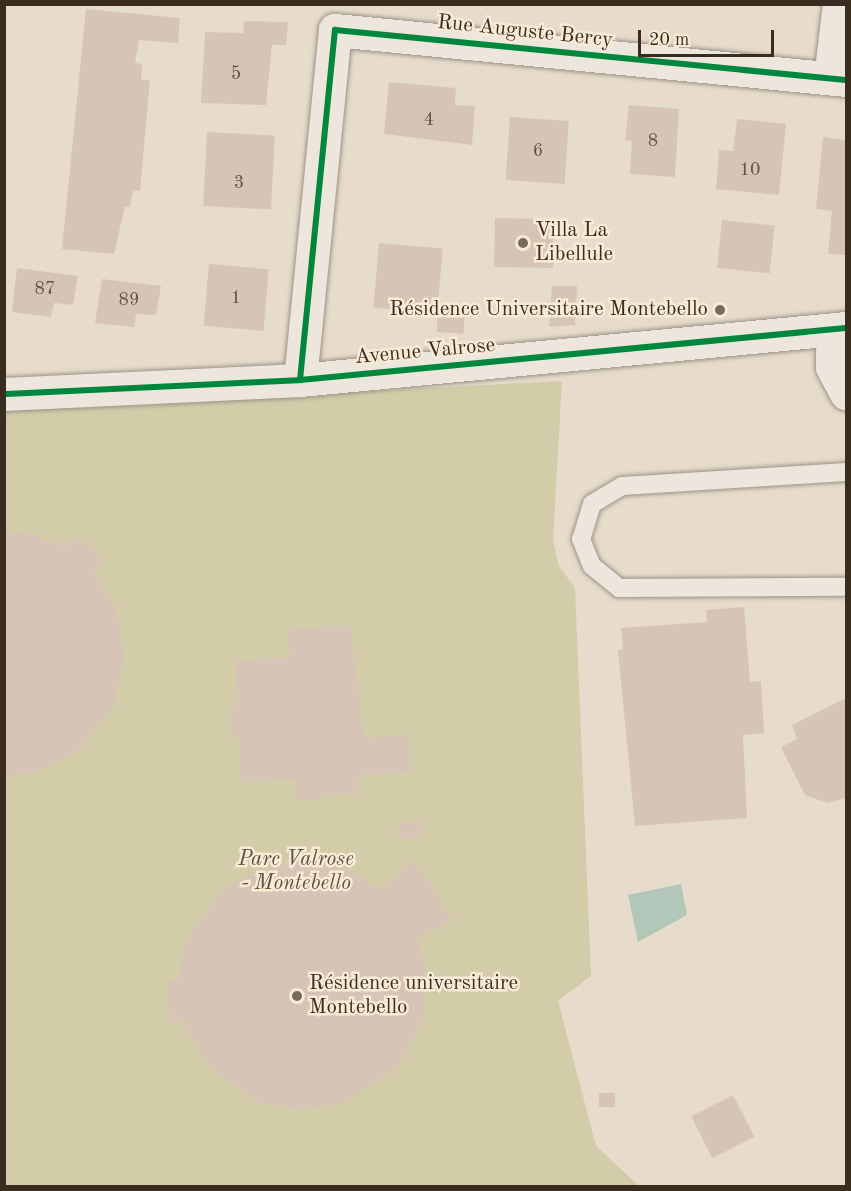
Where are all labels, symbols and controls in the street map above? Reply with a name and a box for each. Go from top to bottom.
street label: Rue Auguste Bercy [436,10,614,54]
scale bar [641,18,778,56]
text: 20 m [649,31,689,49]
house number: 5 [231,63,241,85]
house number: 4 [424,109,434,131]
house number: 8 [648,130,658,152]
house number: 6 [533,140,543,162]
house number: 10 [740,159,760,181]
house number: 3 [234,172,244,194]
place label: Villa La Libellule [535,218,613,268]
marker: Villa La Libellule [516,236,530,250]
house number: 87 [35,278,55,300]
house number: 1 [231,287,241,309]
house number: 89 [119,289,139,311]
place label: Résidence Universitaire Montebello [389,297,708,323]
marker: Résidence Universitaire Montebello [713,303,727,317]
street label: Avenue Valrose [354,333,496,371]
park label: Parc Valrose - Montebello [238,847,354,897]
place label: Résidence universitaire Montebello [309,971,518,1021]
marker: Résidence universitaire Montebello [290,989,304,1003]

